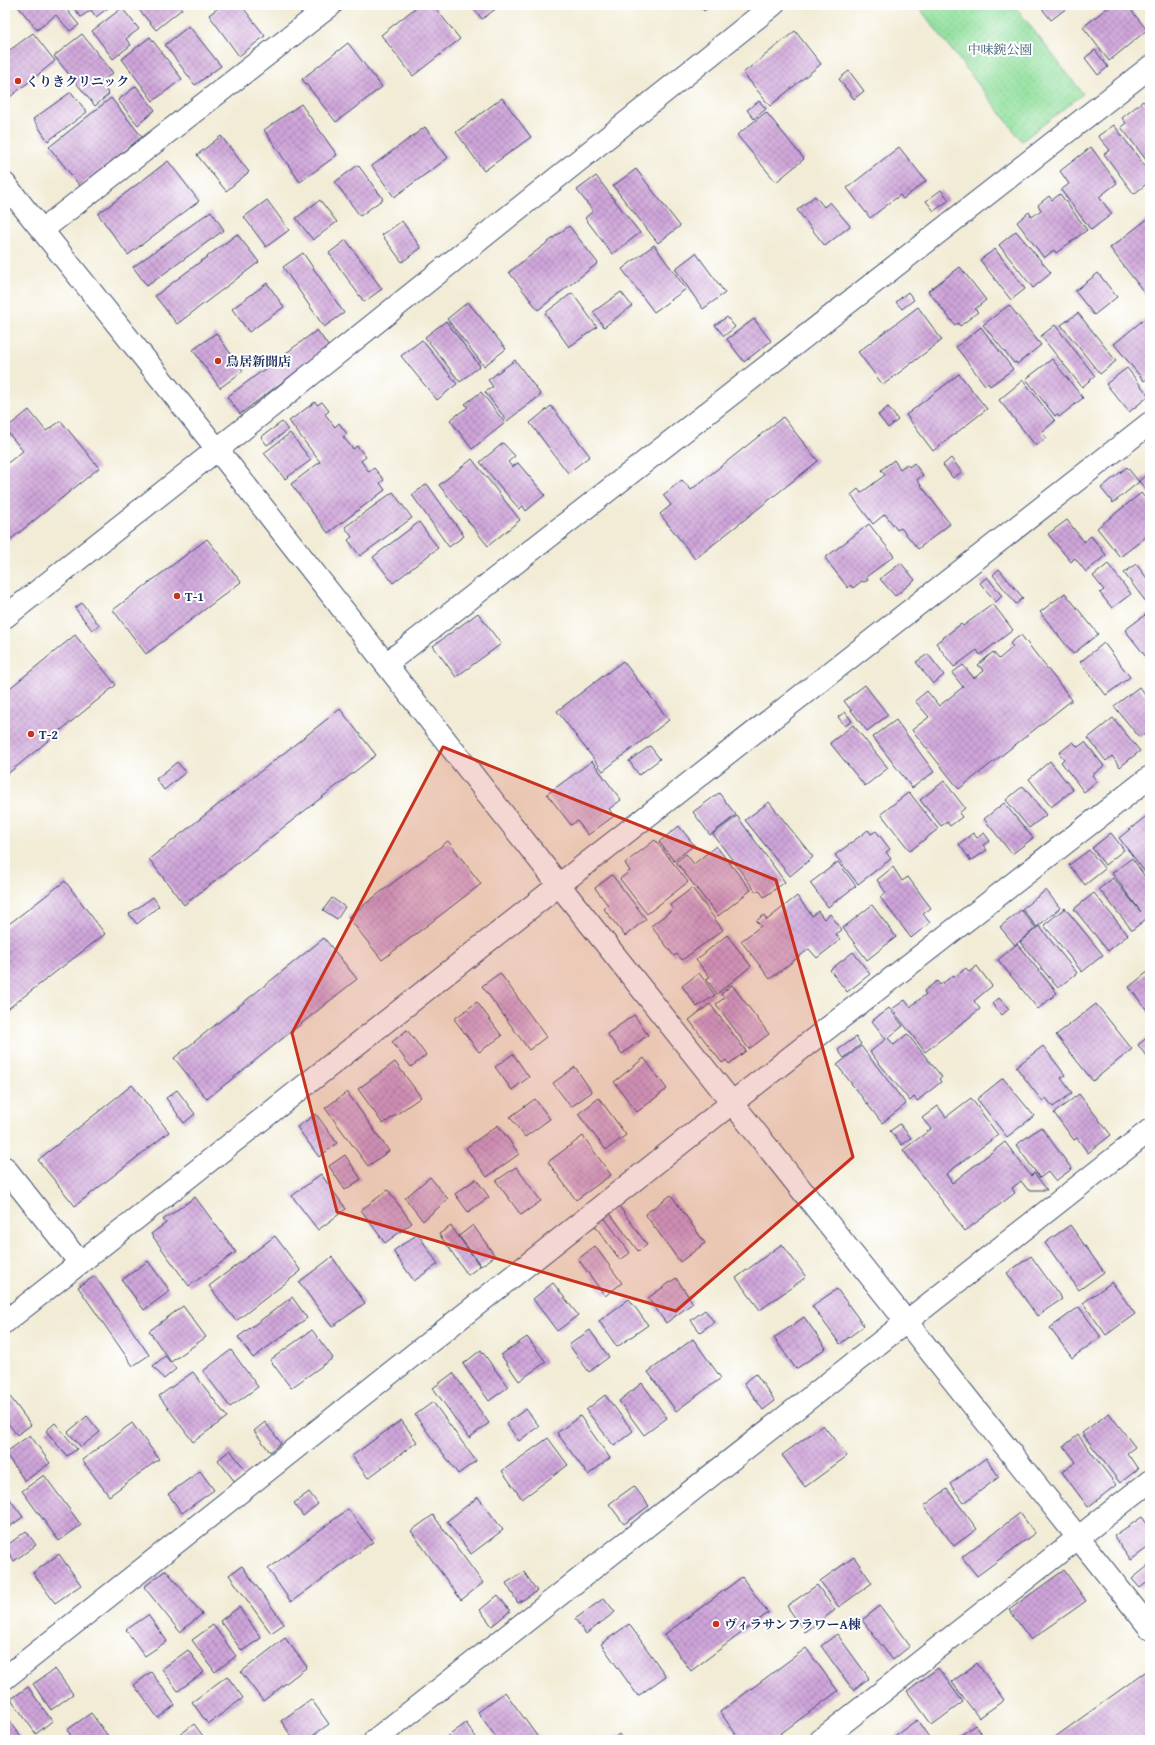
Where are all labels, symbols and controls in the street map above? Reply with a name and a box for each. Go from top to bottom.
park label: 中味鋺公園 [967,40,1033,59]
place label: くりきクリニック [26,72,129,91]
marker: くりきクリニック [13,76,23,86]
place label: 鳥居新聞店 [226,352,291,371]
marker: 鳥居新聞店 [213,356,223,366]
place label: T-1 [185,587,204,606]
marker: T-1 [172,591,182,601]
place label: T-2 [39,725,58,744]
marker: T-2 [26,729,36,739]
place label: ヴィラサンフラワーA棟 [724,1615,861,1634]
marker: ヴィラサンフラワーA棟 [711,1619,721,1629]

